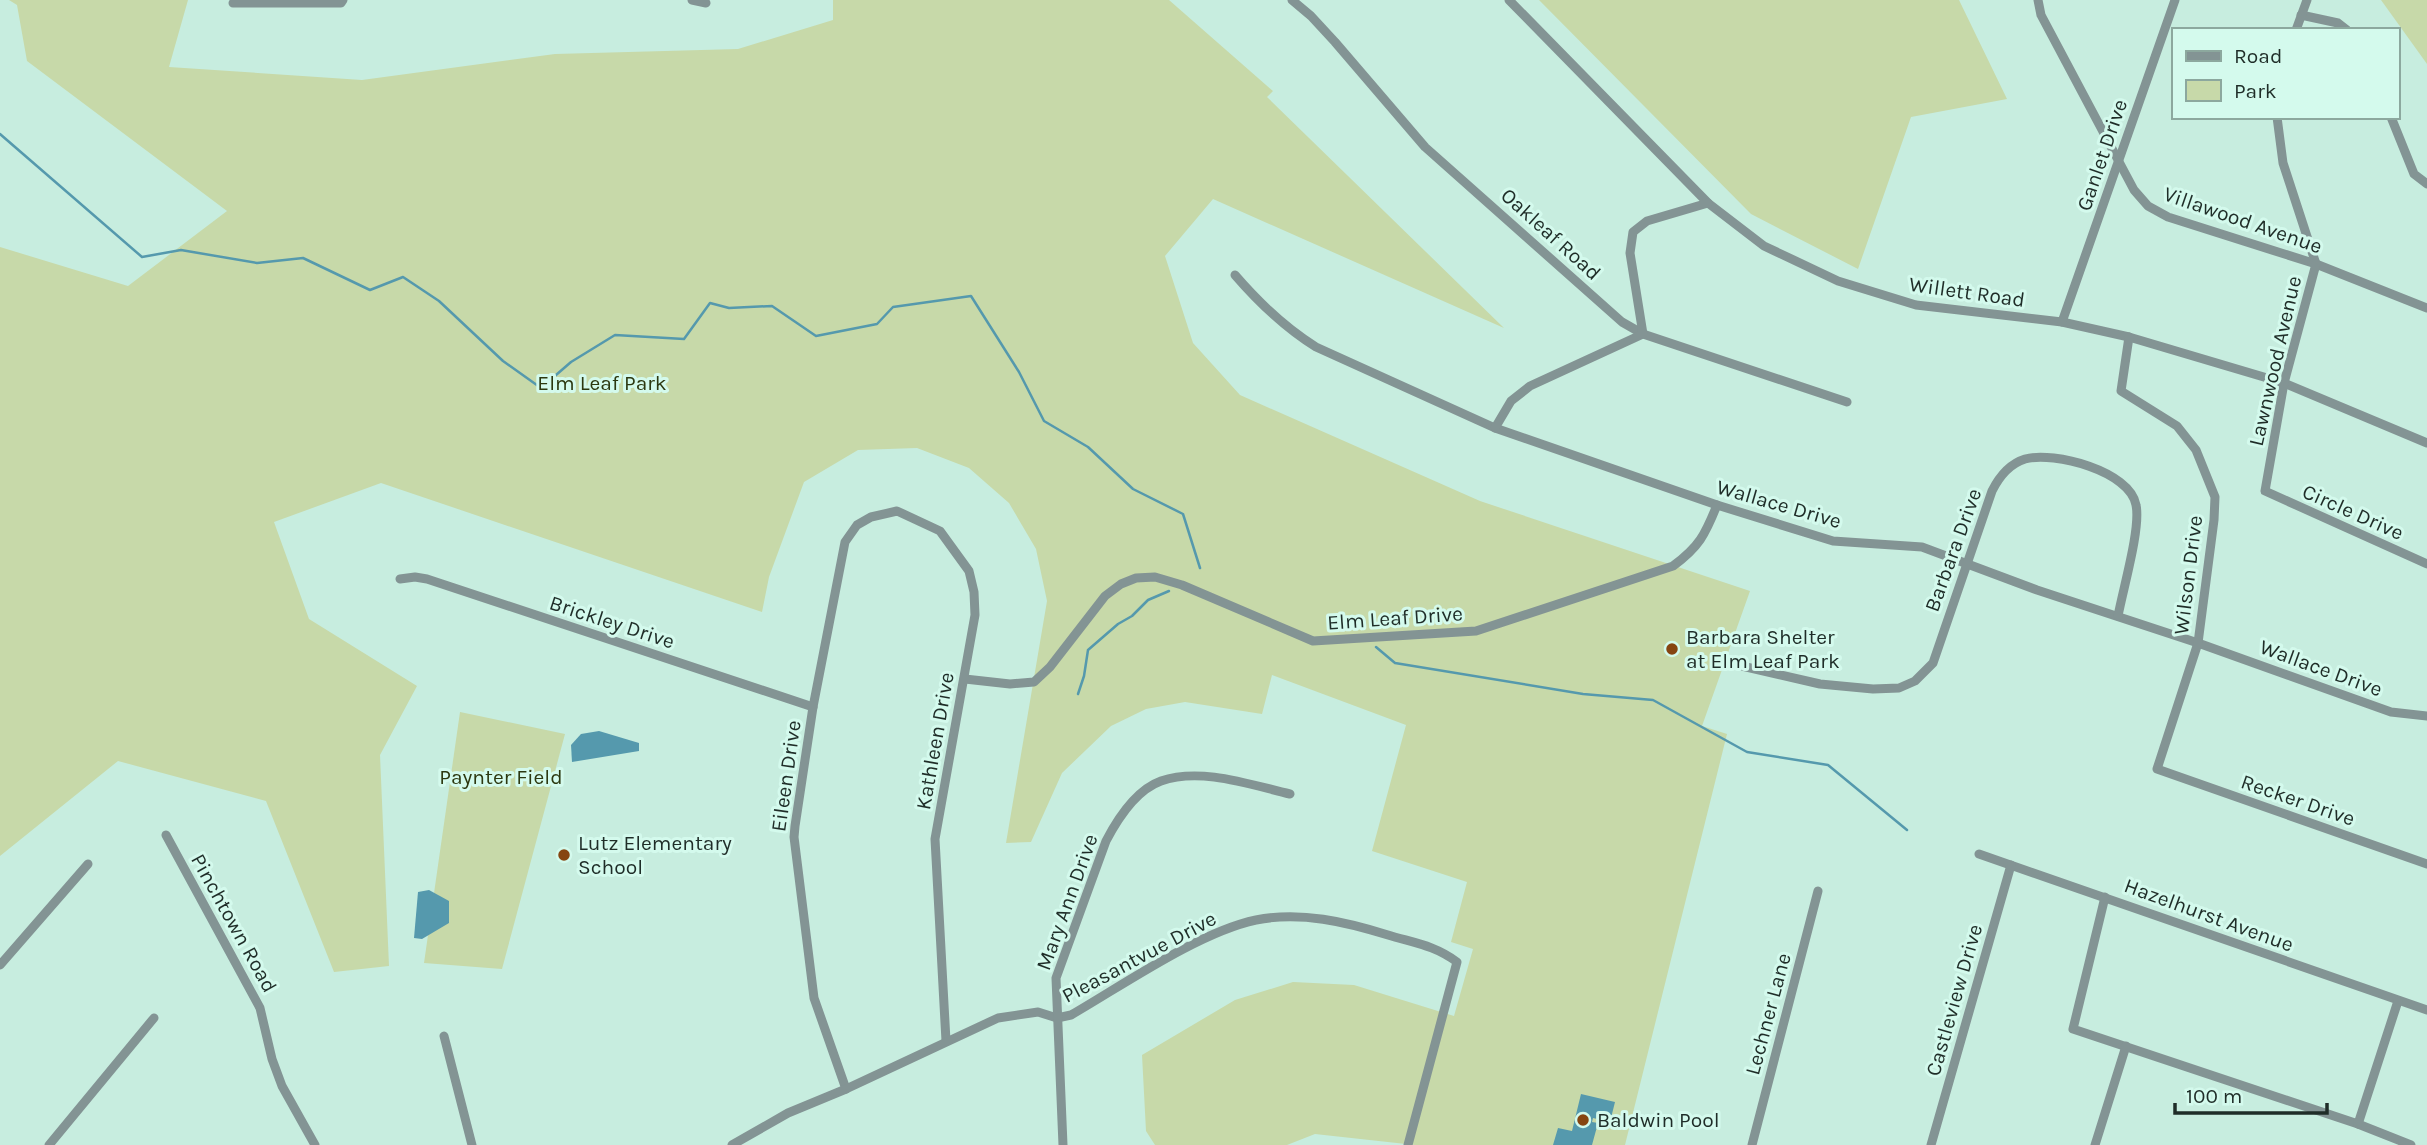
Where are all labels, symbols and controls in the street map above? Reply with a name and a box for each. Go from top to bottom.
legend [2172,28,2399,119]
text: Road [2234,44,2282,68]
text: Park [2234,79,2277,103]
street label: Ganlet Drive [2072,96,2132,214]
street label: Villawood Avenue [2161,182,2325,258]
street label: Oakleaf Road [1496,183,1606,285]
street label: Willett Road [1908,272,2026,312]
street label: Lawnwood Avenue [2244,274,2306,448]
park label: Elm Leaf Park [537,371,667,395]
street label: Wallace Drive [1714,475,1844,533]
street label: Circle Drive [2299,479,2407,545]
street label: Barbara Drive [1920,485,1986,615]
street label: Wilson Drive [2169,514,2207,636]
street label: Brickley Drive [546,590,678,654]
street label: Elm Leaf Drive [1326,601,1464,635]
place label: Barbara Shelter at Elm Leaf Park [1686,625,1840,673]
street label: Wallace Drive [2256,635,2386,701]
marker: Barbara Shelter at Elm Leaf Park [1664,641,1680,657]
street label: Kathleen Drive [911,670,959,812]
street label: Eileen Drive [766,719,806,833]
park label: Paynter Field [439,765,563,789]
street label: Recker Drive [2238,769,2358,831]
place label: Lutz Elementary School [578,831,732,879]
street label: Mary Ann Drive [1031,831,1103,973]
marker: Lutz Elementary School [556,847,572,863]
street label: Pinchtown Road [186,850,282,996]
street label: Hazelhurst Avenue [2121,873,2297,957]
street label: Pleasantvue Drive [1058,906,1220,1008]
street label: Castleview Drive [1921,921,1987,1079]
street label: Lechner Lane [1740,951,1796,1077]
scale bar [2175,1072,2327,1116]
text: 100 m [2186,1084,2243,1108]
place label: Baldwin Pool [1597,1108,1720,1132]
marker: Baldwin Pool [1575,1112,1591,1128]

